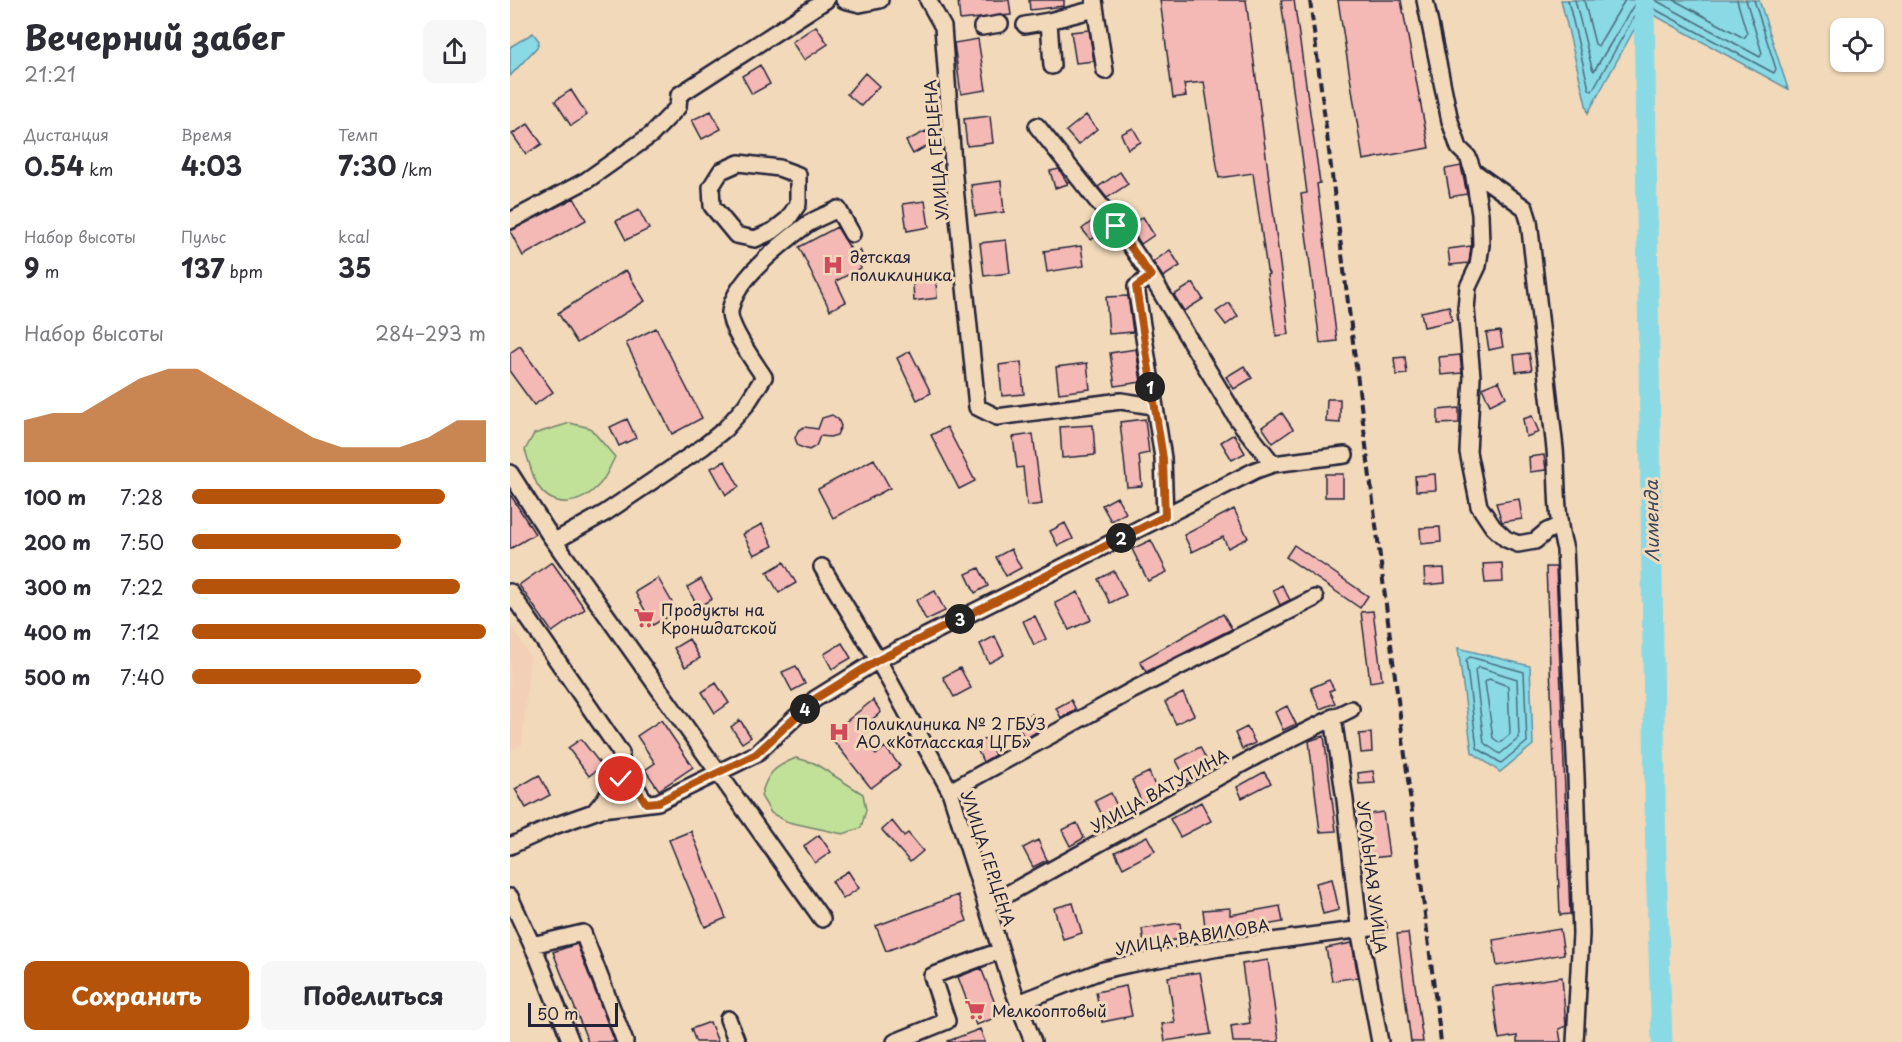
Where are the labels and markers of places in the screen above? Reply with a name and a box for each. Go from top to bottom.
pin [1090,200,1141,251]
place label: детская поликлиника [850,244,952,286]
hospital icon: детская поликлиника [821,253,845,277]
pin: 1 [1135,372,1165,402]
pin: 2 [1106,523,1136,553]
place label: Продукты на Кроншдатской [661,597,777,639]
pin: 3 [945,604,975,634]
supermarket icon: Продукты на Кроншдатской [632,606,656,630]
pin: 4 [790,694,820,724]
place label: Поликлиника № 2 ГБУЗ АО «Котласская ЦГБ» [856,711,1046,753]
hospital icon: Поликлиника № 2 ГБУЗ АО «Котласская ЦГБ» [827,720,851,744]
pin [595,753,646,804]
supermarket icon: Мелкооптовый [963,998,987,1022]
place label: Мелкооптовый [992,998,1107,1022]

